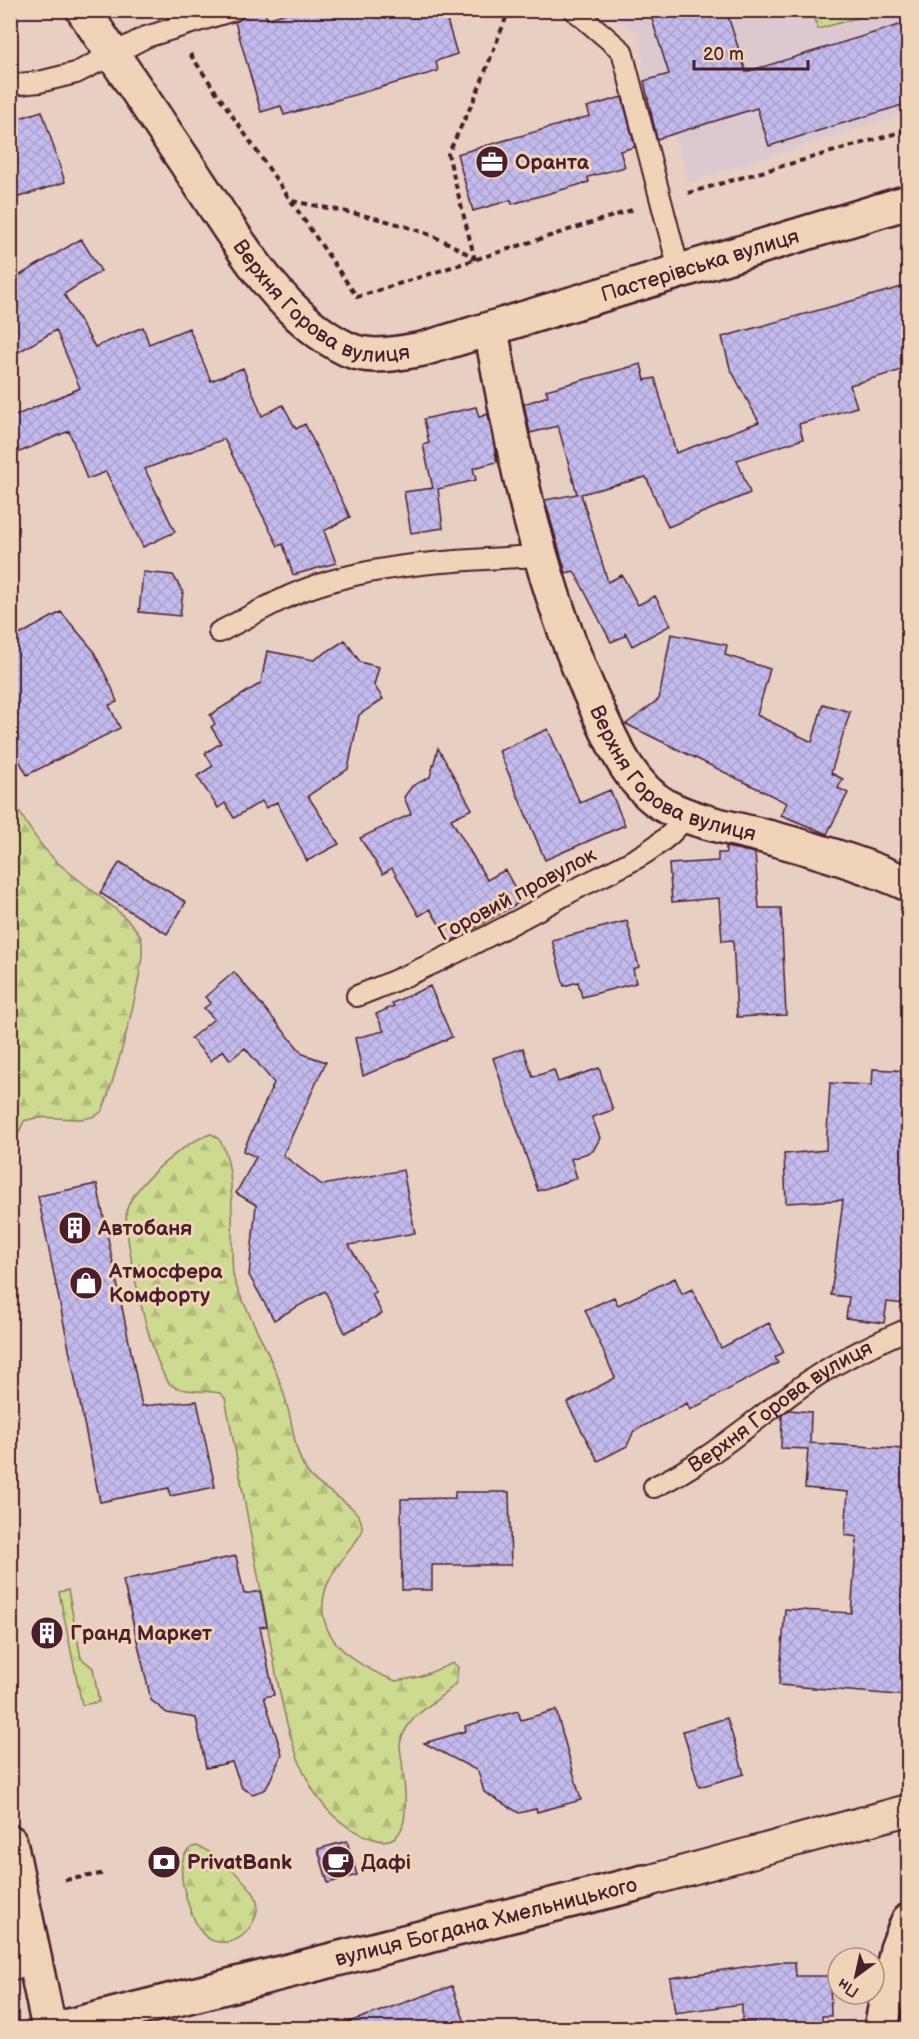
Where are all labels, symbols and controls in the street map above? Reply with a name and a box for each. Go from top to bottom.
scale bar [694,33,808,71]
text: 20 m [703,44,744,65]
office icon: Оранта [474,144,510,180]
place label: Оранта [515,150,590,175]
street label: Пастерівська вулиця [598,224,802,307]
street label: Верхня Горова вулиця [227,235,412,368]
street label: Верхня Горова вулиця [584,701,758,847]
street label: Горовий провулок [434,842,601,947]
building icon: Автобаня [57,1210,93,1246]
place label: Автобаня [97,1216,192,1241]
place label: Атмосфера Комфорту [108,1259,223,1308]
shop icon: Атмосфера Комфорту [68,1265,104,1301]
street label: Верхня Горова вулиця [683,1335,876,1478]
building icon: Гранд Маркет [29,1615,65,1651]
place label: Гранд Маркет [70,1621,212,1646]
bank icon: PrivatBank [146,1844,182,1880]
cafe icon: Дафі [320,1844,356,1880]
place label: PrivatBank [187,1850,292,1875]
place label: Дафі [361,1850,411,1875]
street label: вулиця Богдана Хмельницького [332,1872,640,1972]
north arrow [826,1946,886,2006]
text: Пн [835,1974,863,2001]

